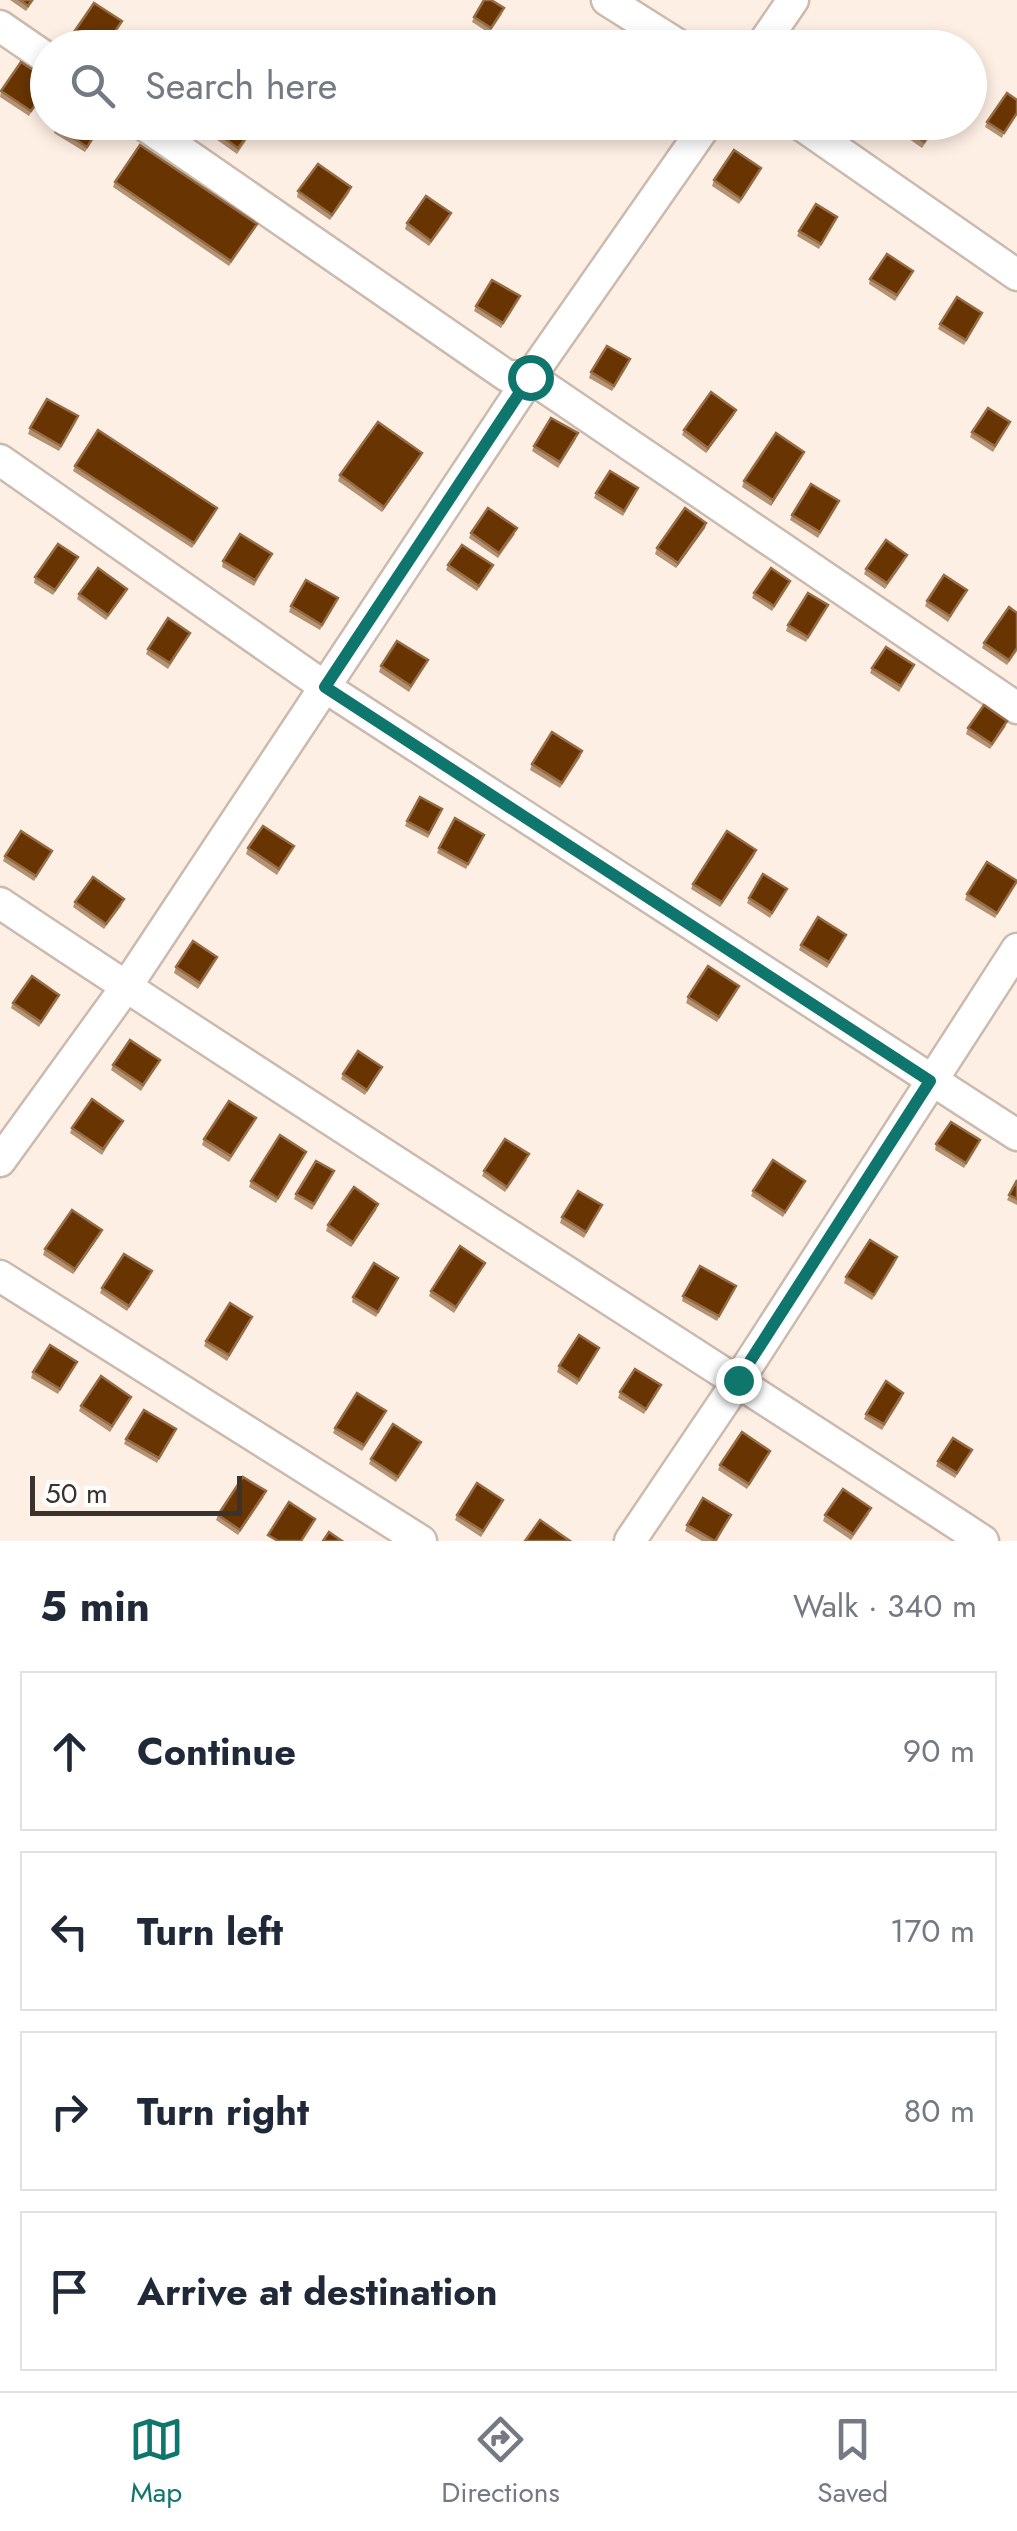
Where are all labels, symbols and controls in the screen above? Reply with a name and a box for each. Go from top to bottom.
search box [30,30,987,140]
icon: search [65,58,120,113]
text: Search here [145,58,337,113]
route start [508,355,554,401]
route end [716,1358,762,1404]
scale bar [30,1471,242,1516]
text: 50 m [45,1473,108,1514]
text: 5 min [40,1576,150,1637]
text: Walk · 340 m [793,1583,977,1629]
icon: ahead [42,1724,97,1779]
text: Continue [137,1724,296,1779]
text: 90 m [903,1728,975,1774]
icon: left [42,1904,97,1959]
text: Turn left [137,1904,283,1959]
text: 170 m [890,1908,975,1954]
icon: right [42,2084,97,2139]
text: Turn right [137,2084,309,2139]
text: 80 m [904,2088,975,2134]
icon: arrive [42,2264,97,2319]
text: Arrive at destination [137,2264,498,2319]
tab: Map [129,2412,184,2513]
tab: Directions [441,2412,560,2513]
tab: Saved [817,2412,888,2513]

